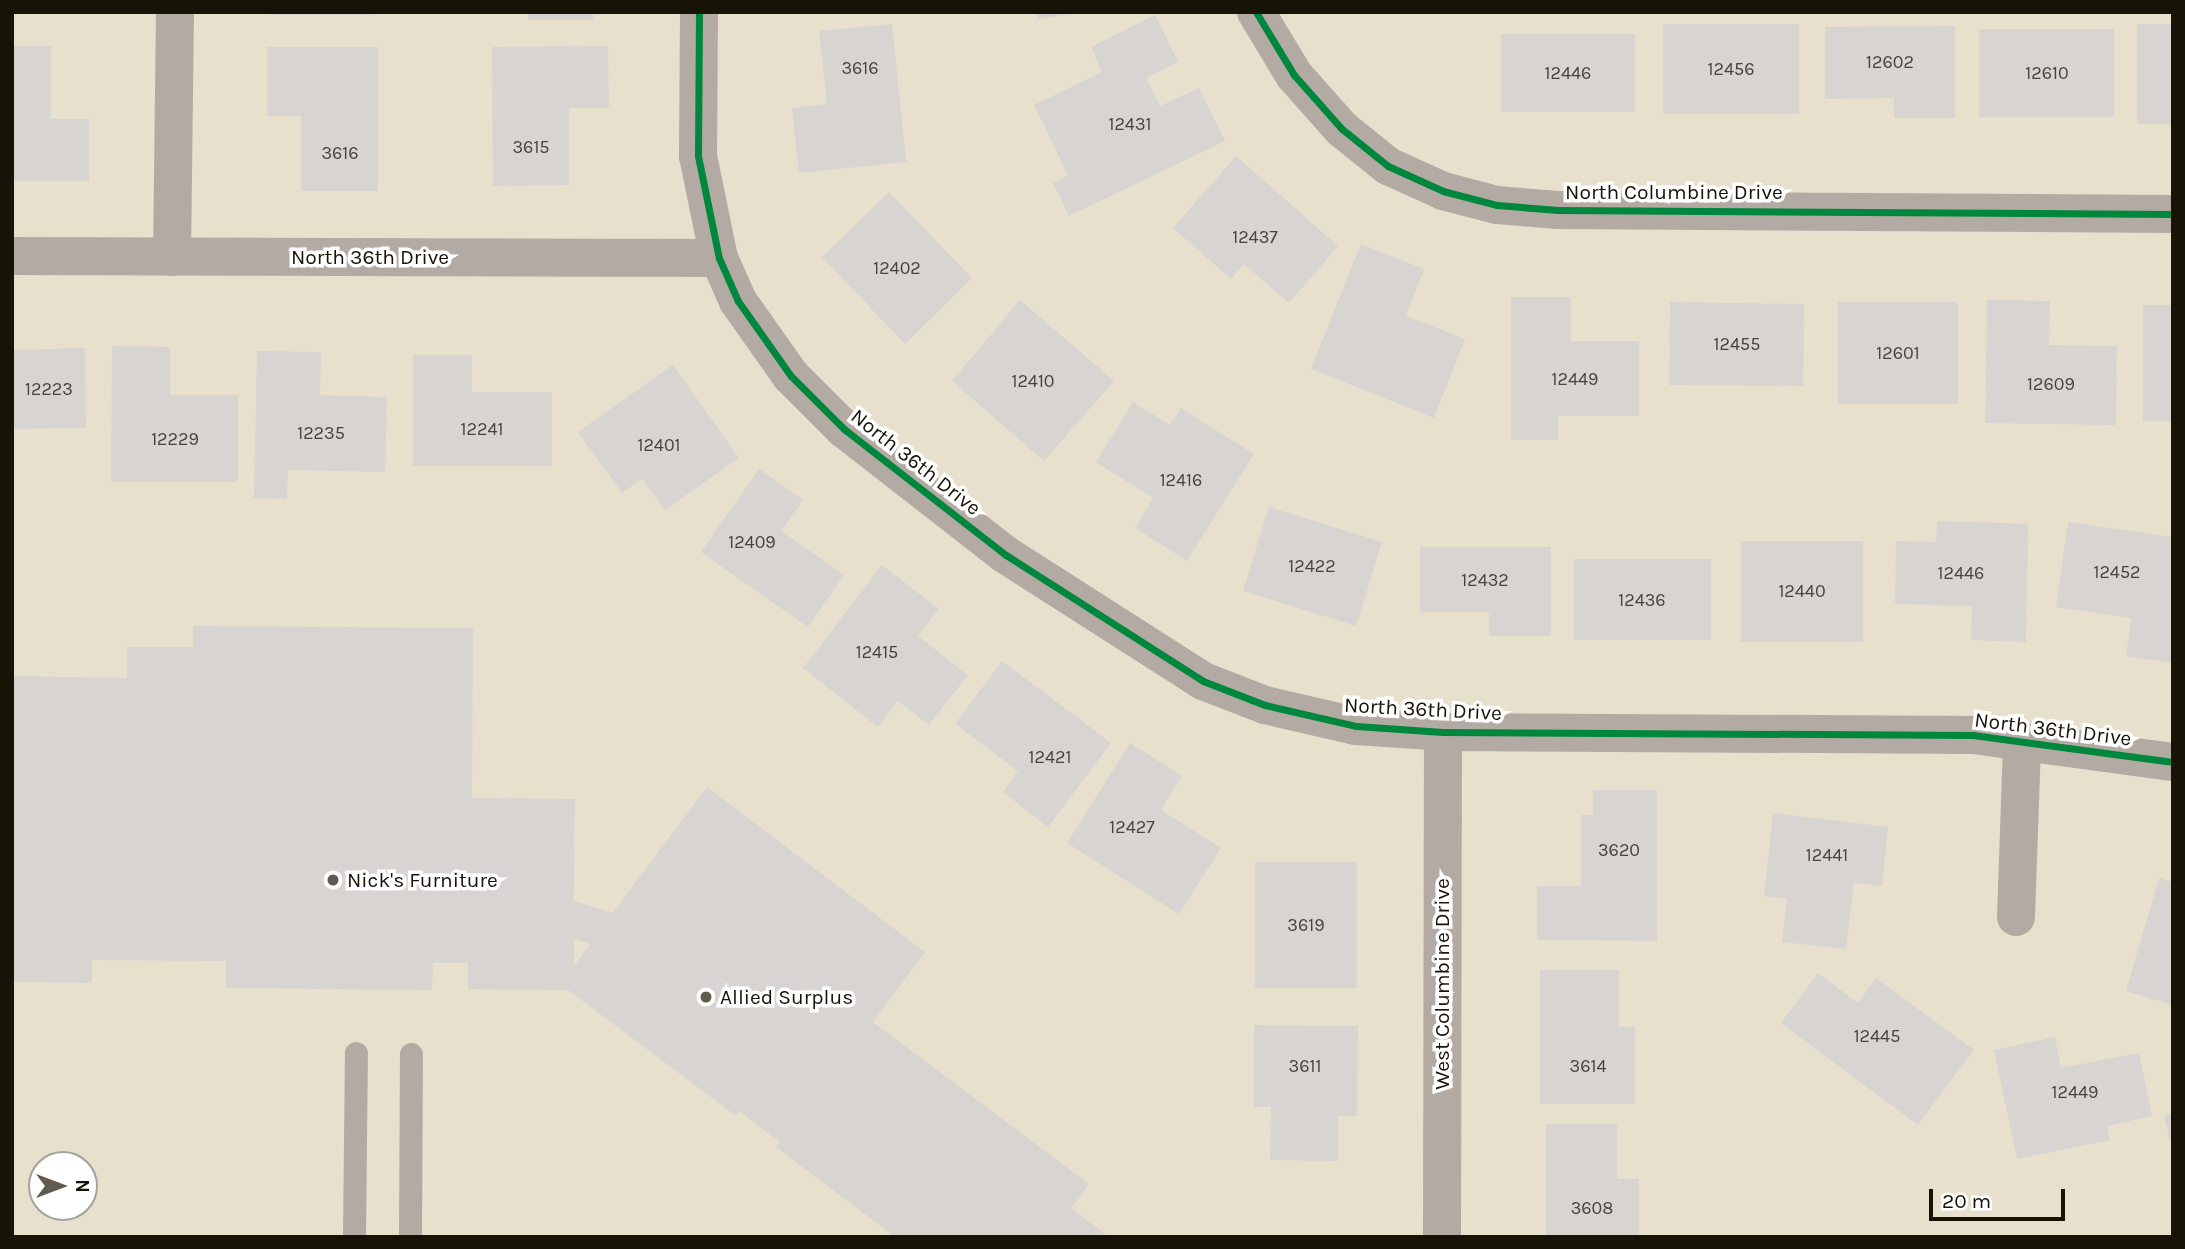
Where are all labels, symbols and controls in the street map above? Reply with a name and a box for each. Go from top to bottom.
house number: 12602 [1866,51,1914,73]
house number: 3616 [841,57,879,79]
house number: 12456 [1708,58,1754,80]
house number: 12446 [1545,62,1591,84]
house number: 12610 [2025,62,2069,84]
house number: 12431 [1108,113,1152,135]
house number: 3615 [512,136,550,158]
house number: 3616 [321,142,359,164]
street label: North Columbine Drive [1565,179,1783,205]
house number: 12437 [1232,226,1278,248]
street label: North 36th Drive [291,244,449,270]
house number: 12402 [873,257,921,279]
house number: 12455 [1714,333,1760,355]
house number: 12601 [1876,342,1920,364]
house number: 12449 [1552,368,1598,390]
house number: 12410 [1011,370,1055,392]
house number: 12609 [2027,373,2075,395]
house number: 12223 [25,378,73,400]
street label: North 36th Drive [846,403,986,521]
house number: 12241 [461,418,503,440]
house number: 12235 [297,422,345,444]
house number: 12229 [151,428,199,450]
house number: 12401 [637,434,681,456]
house number: 12416 [1160,469,1202,491]
house number: 12409 [728,531,776,553]
house number: 12422 [1288,555,1336,577]
house number: 12452 [2093,561,2141,583]
house number: 12446 [1938,562,1984,584]
house number: 12432 [1461,569,1509,591]
house number: 12440 [1778,580,1826,602]
house number: 12436 [1618,589,1666,611]
house number: 12415 [856,641,898,663]
street label: North 36th Drive [1343,692,1503,726]
street label: North 36th Drive [1973,707,2133,751]
house number: 12421 [1029,746,1071,768]
house number: 12427 [1109,816,1155,838]
house number: 3620 [1598,839,1640,861]
house number: 12441 [1806,844,1848,866]
place label: Nick's Furniture [347,867,498,893]
marker: Nick's Furniture [325,872,341,888]
street label: West Columbine Drive [1429,878,1455,1090]
house number: 3619 [1287,914,1325,936]
place label: Allied Surplus [720,984,853,1010]
marker: Allied Surplus [698,989,714,1005]
house number: 12445 [1854,1025,1900,1047]
house number: 3611 [1289,1055,1321,1077]
house number: 3614 [1570,1055,1606,1077]
house number: 12449 [2052,1081,2098,1103]
north arrow [28,1151,98,1221]
scale bar [1933,1176,2070,1220]
text: N [71,1179,93,1193]
text: 20 m [1942,1189,1991,1213]
house number: 3608 [1571,1197,1613,1219]

